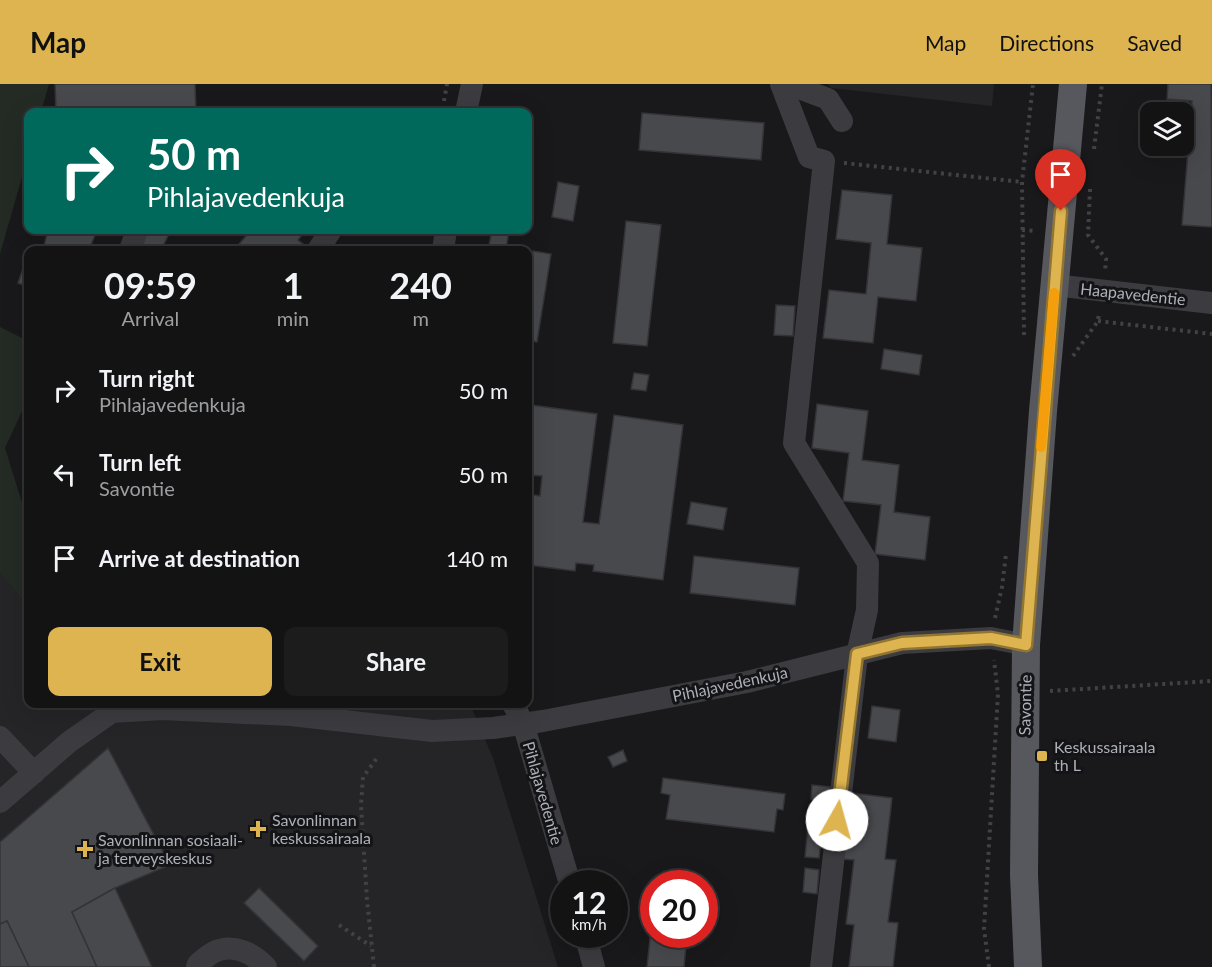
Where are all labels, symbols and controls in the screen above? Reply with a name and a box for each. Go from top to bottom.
text: Map [30,25,86,59]
text: Map [925,30,966,55]
text: Directions [999,30,1094,55]
text: Saved [1127,30,1182,55]
map controls [1140,102,1194,156]
button: layers [1140,102,1194,156]
text: 50 m [147,129,241,179]
icon: right [48,132,126,210]
pin [1035,149,1086,211]
icon: arrive [1044,158,1077,191]
text: Pihlajavedenkuja [147,180,345,213]
text: 09:59 [104,263,197,307]
text: 1 [283,263,304,307]
text: 240 [389,263,452,307]
street label: Haapavedentie [1080,279,1187,308]
text: Arrival [122,306,179,330]
text: min [277,306,309,330]
text: m [412,306,429,330]
text: Turn right [99,365,194,392]
icon: right [48,374,81,407]
text: 50 m [459,377,508,404]
text: Pihlajavedenkuja [99,392,246,416]
text: Turn left [99,449,181,476]
icon: left [48,458,81,491]
text: 50 m [459,461,508,488]
text: Savontie [99,476,175,500]
icon: arrive [48,542,81,575]
text: Arrive at destination [99,545,300,572]
text: 140 m [446,545,508,572]
button: Exit [48,627,272,696]
button: Share [284,627,508,696]
street label: Pihlajavedenkuja [671,662,789,705]
street label: Savontie [1014,675,1035,735]
place label: Keskussairaala th L [1054,737,1155,774]
street label: Pihlajavedentie [520,739,567,847]
marker: Keskussairaala th L [1035,749,1049,763]
position arrow [805,788,869,852]
place label: Savonlinnan keskussairaala [272,810,371,847]
marker: Savonlinnan keskussairaala [249,820,267,838]
place label: Savonlinnan sosiaali- ja terveyskeskus [97,830,243,867]
marker: Savonlinnan sosiaali- ja terveyskeskus [76,840,94,858]
speed limit sign: 20 [640,870,718,948]
text: 12 [572,884,606,920]
text: km/h [571,915,607,933]

